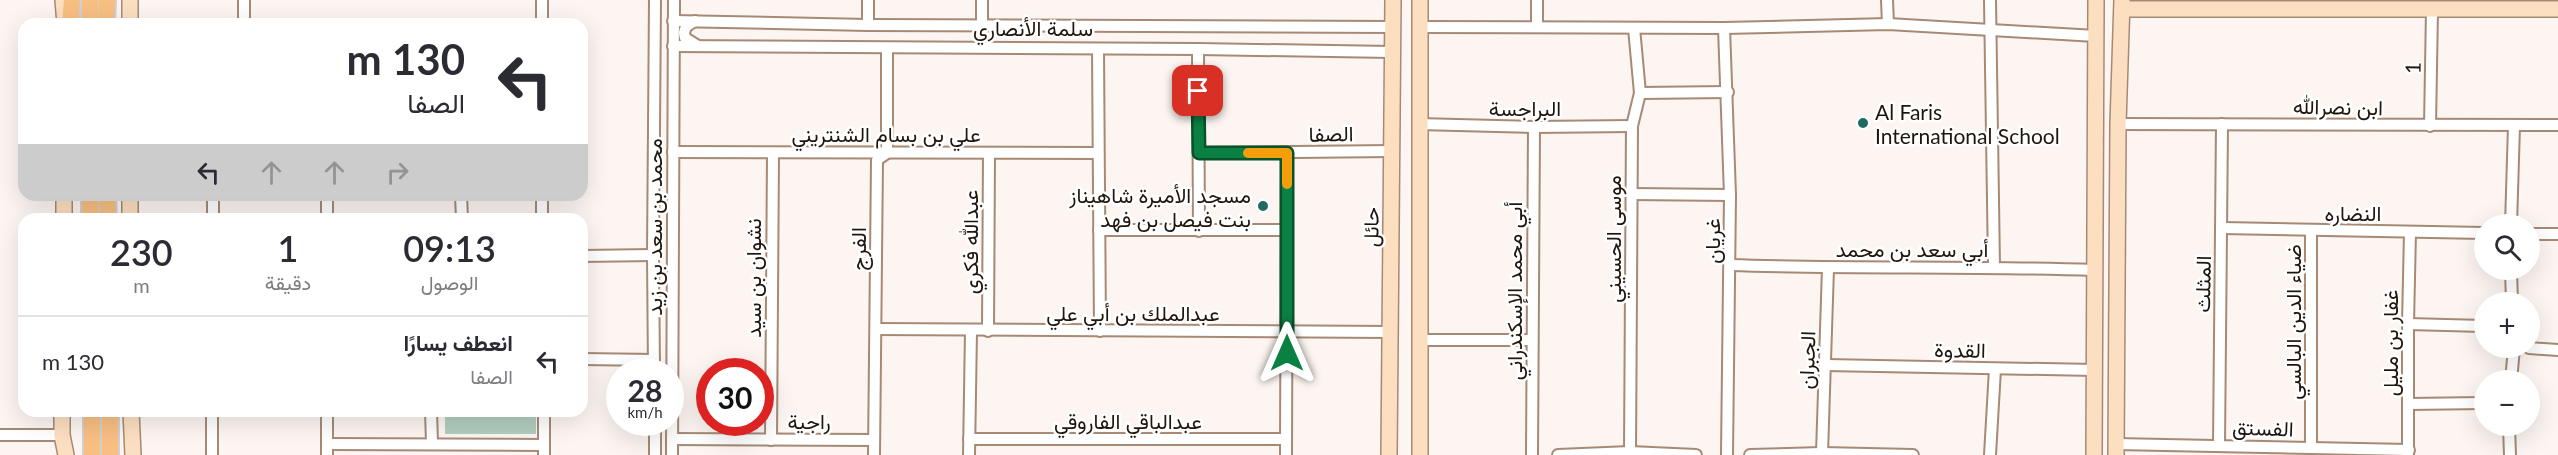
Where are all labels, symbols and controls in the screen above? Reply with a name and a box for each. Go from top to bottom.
street label: سلمة الأنصاري [973,15,1093,46]
text: 130 m [347,34,465,84]
icon: left [486,42,564,120]
street label: 1 [2399,62,2425,74]
pin [1172,65,1223,116]
icon: arrive [1181,74,1214,107]
text: الصفا [407,86,465,119]
street label: ابن نصرالله [2293,93,2383,121]
street label: البراجسة [1489,95,1561,122]
place label: Al Faris International School [1875,99,2060,148]
marker: Al Faris International School [1856,116,1870,130]
street label: الصفا [1308,120,1354,146]
street label: علي بن بسام الشنتريني [791,121,981,152]
street label: محمد بن سعد بن زيد [641,138,668,316]
icon: left [192,156,225,189]
icon: ahead [255,156,288,189]
icon: ahead [318,156,351,189]
icon: right [381,156,414,189]
street label: موسى الحسيني [1600,175,1631,303]
place label: مسجد الأميرة شاهيناز بنت فيصل بن فهد [1068,182,1251,233]
street label: عبدالله فكري [957,190,988,294]
marker: مسجد الأميرة شاهيناز بنت فيصل بن فهد [1256,199,1270,213]
street label: النضاره [2325,200,2381,227]
street label: أبي محمد الإسكندراني [1501,202,1532,380]
street label: حائل [1357,207,1384,247]
map controls [2474,214,2540,436]
button: search [2474,214,2540,280]
street label: نشوان بن سيد [740,218,767,338]
street label: غريان [1699,218,1726,264]
text: 1 [278,226,298,270]
text: 09:13 [403,226,496,270]
street label: الفرج [845,227,873,271]
text: 230 [110,230,173,274]
street label: أبي سعد بن محمد [1836,236,1988,267]
street label: ضياء الدين البالسي [2280,244,2311,400]
street label: المثلث [2189,255,2215,313]
text: دقيقة [265,270,311,294]
text: الوصول [421,270,478,294]
text: m [133,273,150,297]
street label: غفار بن مليل [2377,290,2404,396]
button: + [2474,292,2540,358]
street label: عبدالملك بن أبي علي [1046,300,1220,331]
position arrow [1255,321,1319,385]
text: انعطف يسارًا [404,329,513,356]
street label: الجبران [1792,330,1822,390]
street label: القدوة [1934,336,1986,364]
icon: left [531,345,564,378]
text: 130 m [42,348,104,375]
speed limit sign: 30 [696,358,774,436]
text: الصفا [470,364,513,388]
button: − [2474,370,2540,436]
text: 28 [628,372,662,408]
text: km/h [627,403,663,421]
street label: راجية [787,408,831,435]
street label: عبدالباقي الفاروقي [1054,408,1202,439]
street label: الفستق [2232,413,2294,442]

